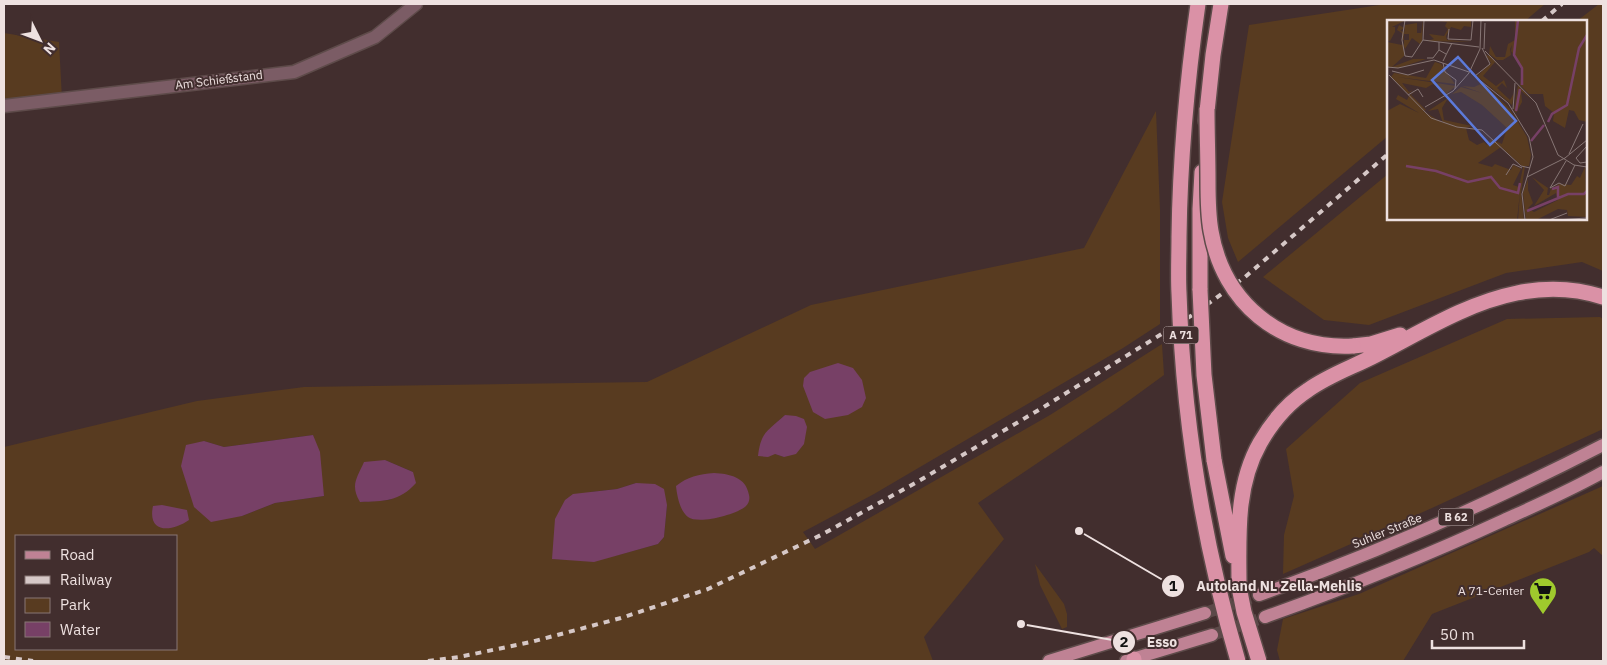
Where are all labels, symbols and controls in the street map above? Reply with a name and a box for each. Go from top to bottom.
north arrow [15,15,65,65]
inset map [1387,20,1587,220]
text: N [40,39,60,58]
street label: Am Schießstand [174,67,264,92]
road number: A 71 [1164,326,1198,344]
road number: B 62 [1438,508,1474,526]
street label: Suhler Straße [1350,510,1424,551]
legend [15,535,178,650]
text: Road [60,545,95,564]
text: Railway [60,570,113,589]
callout: Autoland NL Zella-Mehlis [1161,572,1371,601]
text: 1 [1168,576,1178,595]
supermarket icon: A 71-Center [1528,576,1558,615]
text: Autoland NL Zella-Mehlis [1196,577,1362,595]
place label: A 71-Center [1458,583,1525,598]
text: Park [60,595,90,614]
scale bar [1432,618,1524,650]
text: Water [60,620,101,639]
text: 50 m [1440,625,1475,644]
callout: Esso [1112,627,1187,656]
text: 2 [1119,632,1129,651]
text: Esso [1147,633,1177,651]

